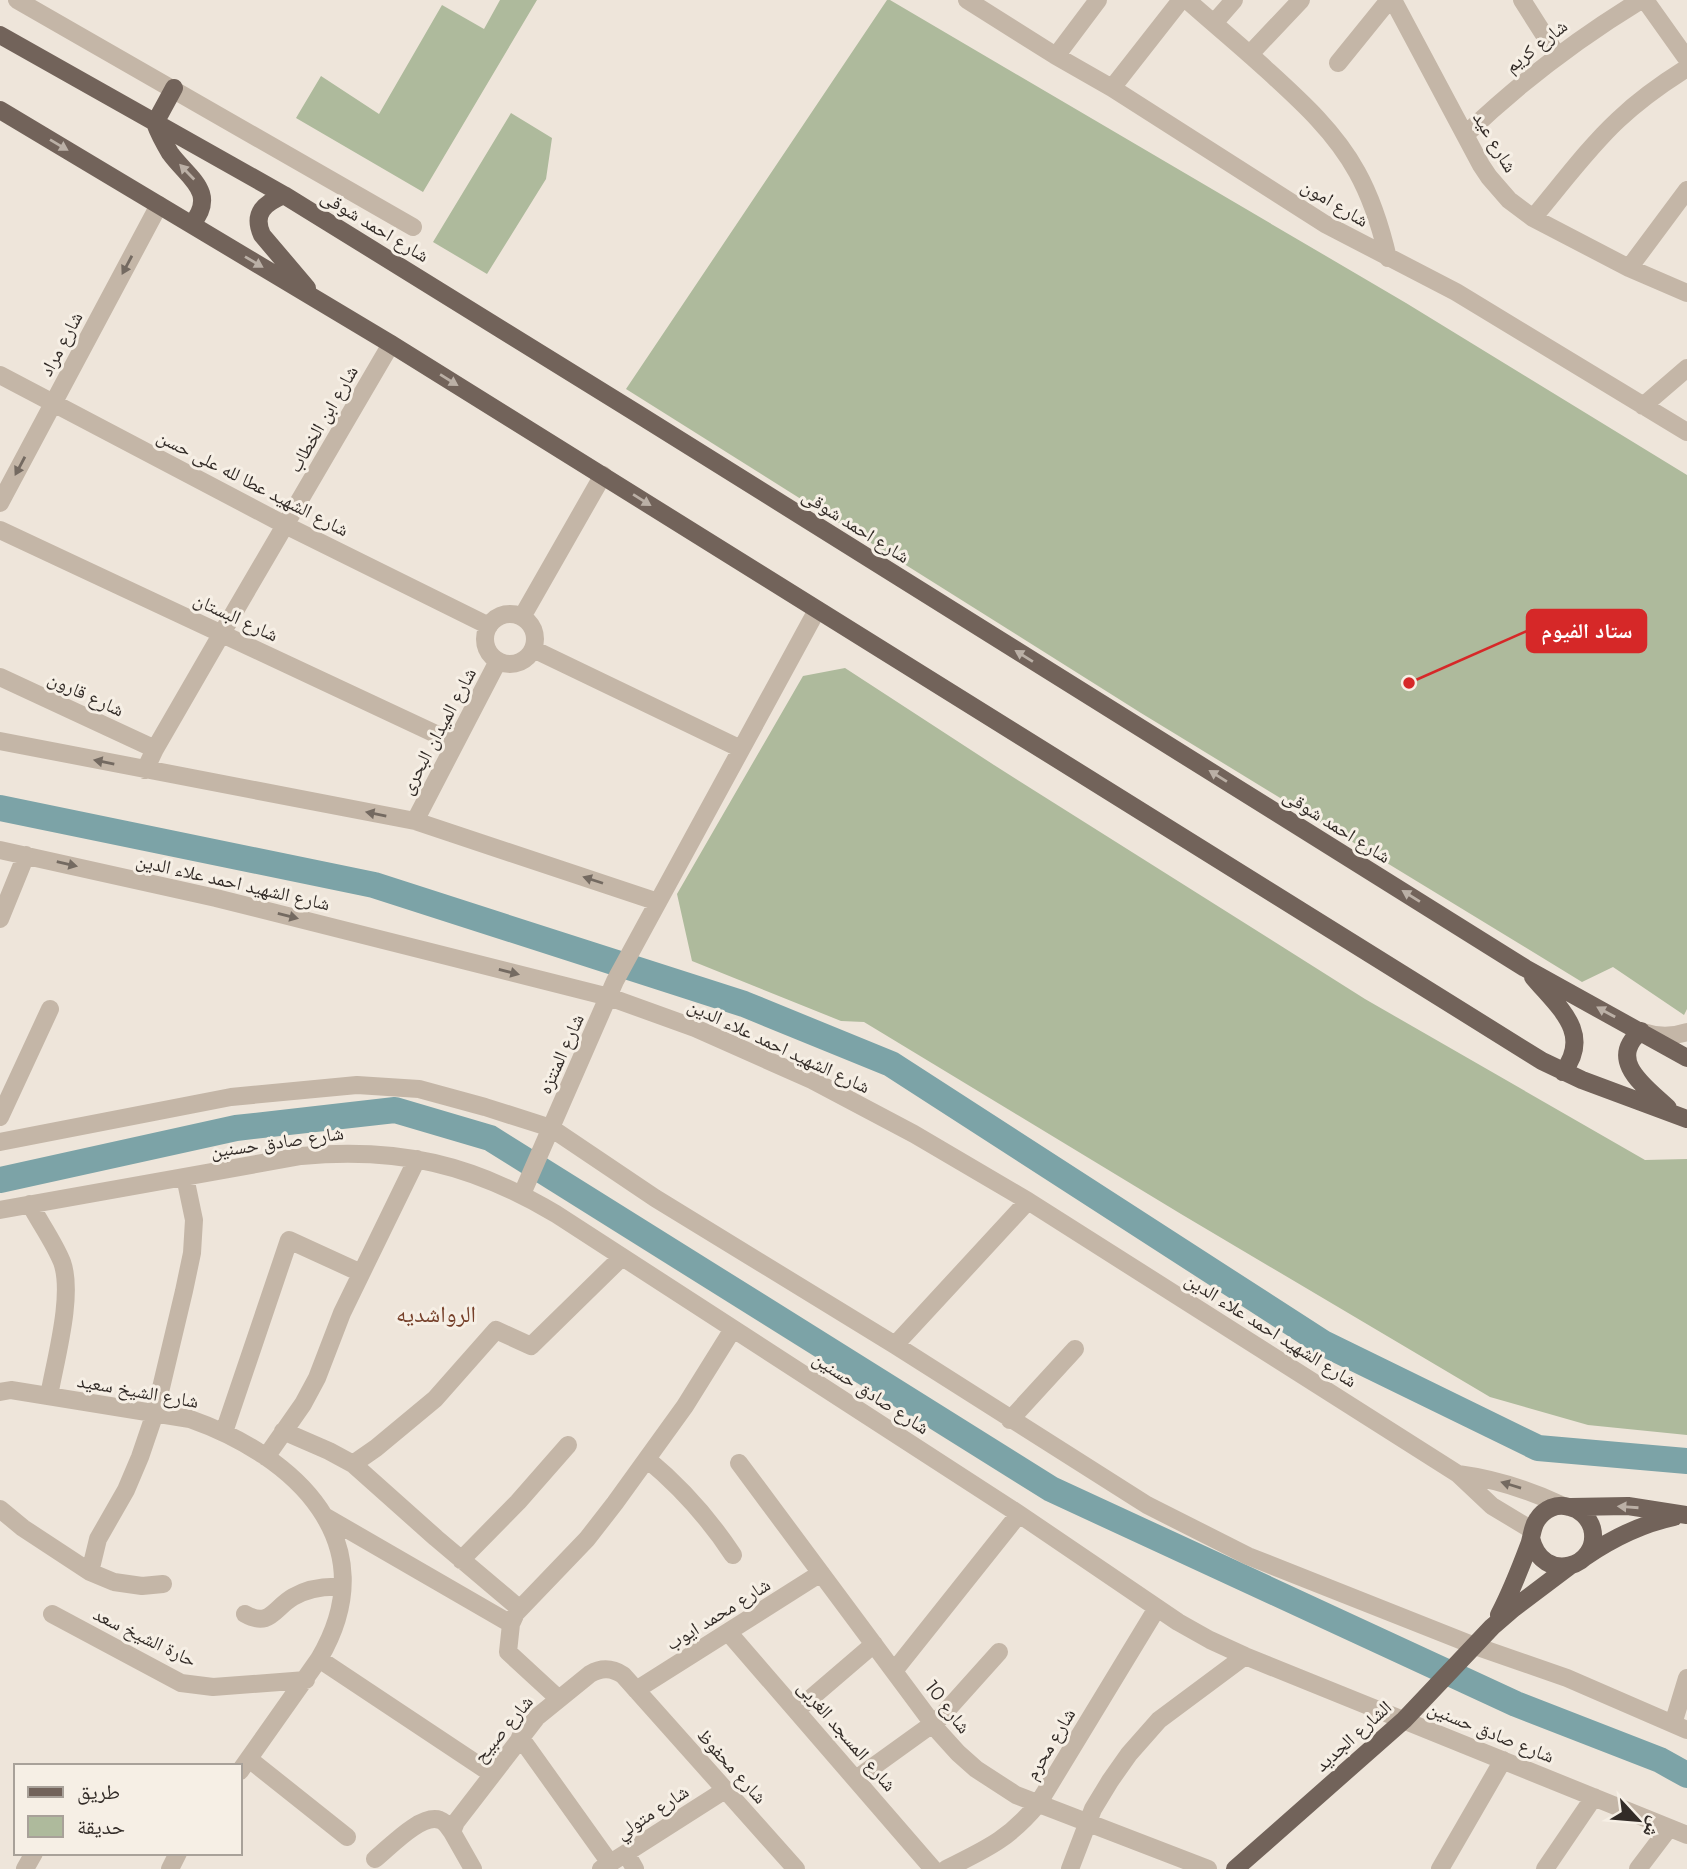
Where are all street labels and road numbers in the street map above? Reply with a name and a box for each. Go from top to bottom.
street label: شارع كريم [1500,14,1573,78]
street label: شارع عيد [1468,108,1522,176]
street label: شارع امون [1297,174,1373,232]
street label: شارع احمد شوقى [317,185,433,267]
street label: شارع مراد [34,308,88,380]
street label: شارع ابن الخطاب [283,361,363,477]
street label: شارع الشهيد عطا لله على حسن [153,425,353,541]
street label: شارع احمد شوقى [798,484,914,568]
street label: شارع البستان [190,587,282,647]
street label: شارع الميدان البحرى [395,664,481,798]
street label: شارع قارون [44,666,128,722]
street label: شارع احمد شوقى [1279,784,1395,868]
street label: شارع الشهيد احمد علاء الدين [134,848,332,916]
street label: شارع الشهيد احمد علاء الدين [684,994,874,1098]
street label: شارع المنتزه [533,1010,589,1098]
street label: شارع صادق حسنين [209,1121,345,1163]
street label: شارع الشهيد احمد علاء الدين [1181,1268,1361,1392]
street label: شارع صادق حسنين [808,1347,934,1439]
street label: شارع الشيخ سعيد [75,1369,201,1414]
street label: شارع محمد ايوب [662,1573,774,1655]
street label: حارة الشيخ سعد [89,1602,200,1673]
street label: شارع المسجد الغربى [793,1676,901,1796]
street label: شارع 10 [920,1676,976,1738]
street label: شارع صبيح [468,1691,539,1768]
street label: الشارع الجديد [1310,1696,1396,1776]
street label: شارع صادق حسنين [1424,1696,1558,1768]
street label: شارع محرم [1020,1704,1082,1785]
street label: شارع محفوظ [692,1724,772,1808]
street label: شارع متولي [611,1780,695,1847]

